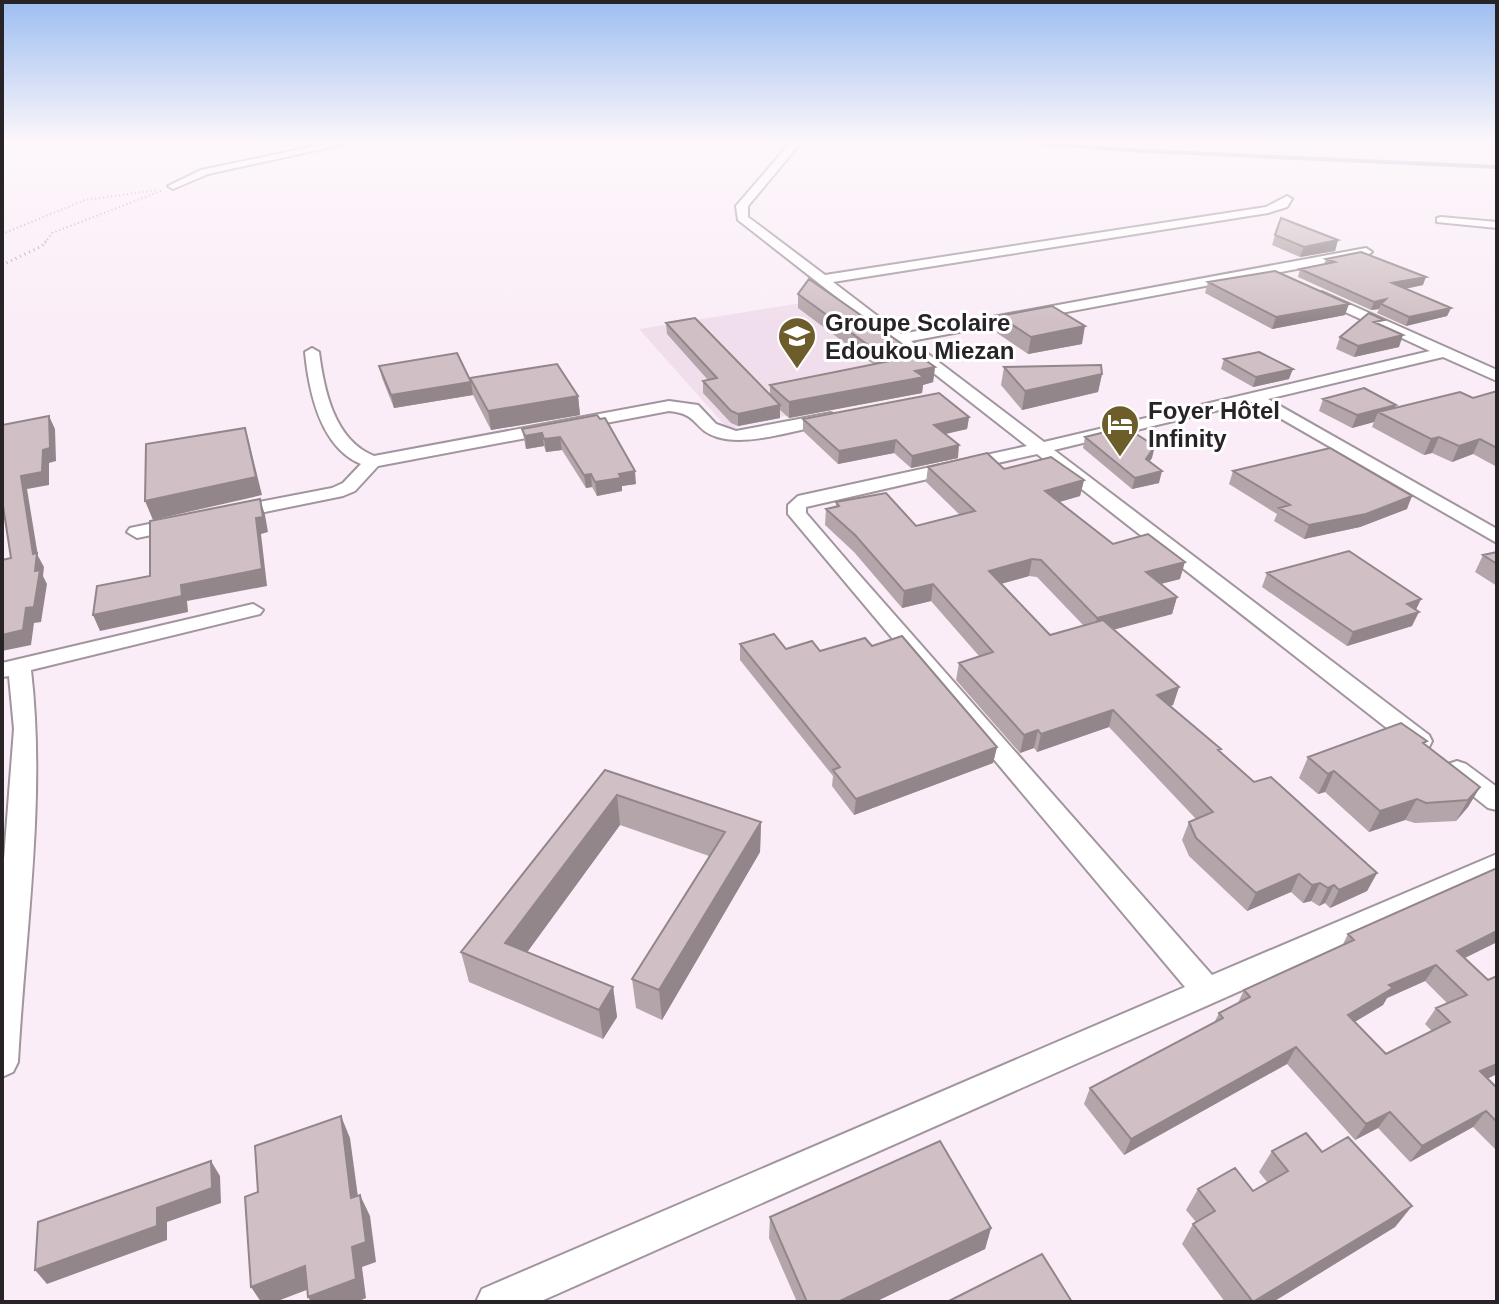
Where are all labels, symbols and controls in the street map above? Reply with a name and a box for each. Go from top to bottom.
place label: Groupe Scolaire Edoukou Miezan [825,309,1014,364]
school or university icon: Groupe Scolaire Edoukou Miezan [776,315,818,370]
place label: Foyer Hôtel Infinity [1148,397,1280,452]
hotel icon: Foyer Hôtel Infinity [1099,403,1141,458]

